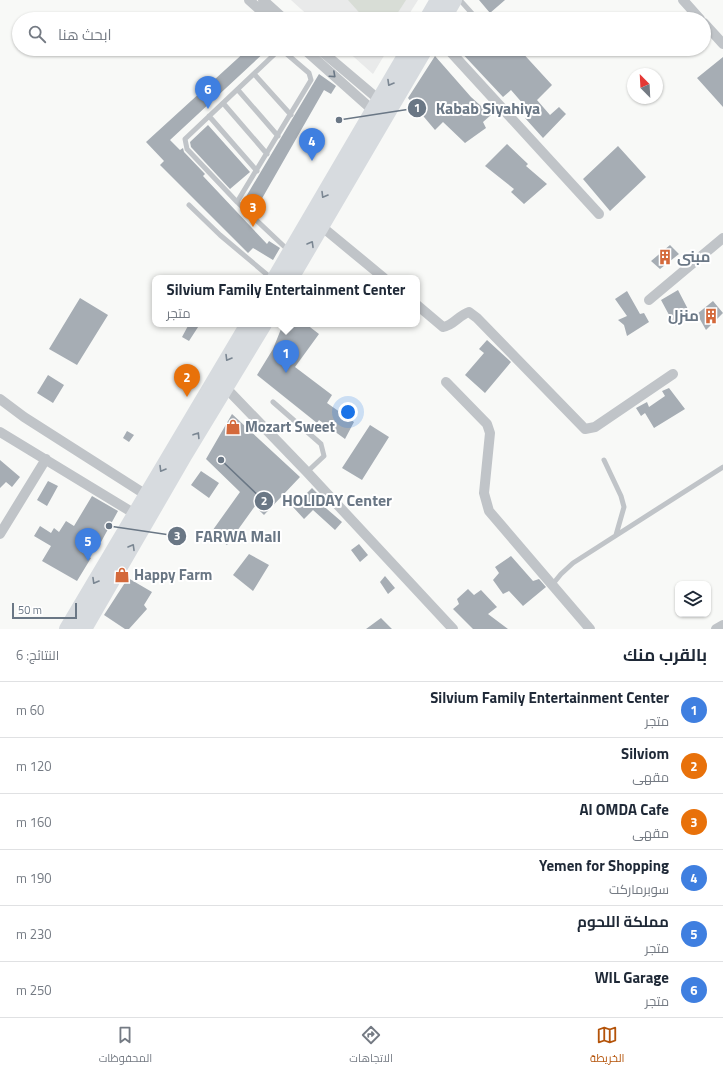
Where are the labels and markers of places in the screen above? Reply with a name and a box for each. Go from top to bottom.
pin: 6 [195,76,221,109]
callout: Kabab Siyahiya [407,94,548,122]
pin: 4 [299,128,325,161]
pin: 3 [240,194,266,227]
place label: مبنى [677,245,710,268]
building icon: مبنى [656,248,674,266]
place label: منزل [668,304,699,327]
building icon: منزل [702,307,720,325]
pin: 1 [273,340,299,373]
pin: 2 [174,364,200,397]
place label: Mozart Sweet [245,415,336,438]
shop icon: Mozart Sweet [224,418,242,436]
callout: HOLIDAY Center [254,487,401,515]
callout: FARWA Mall [167,522,289,550]
pin: 5 [75,528,101,561]
place label: Happy Farm [134,563,212,586]
shop icon: Happy Farm [113,566,131,584]

